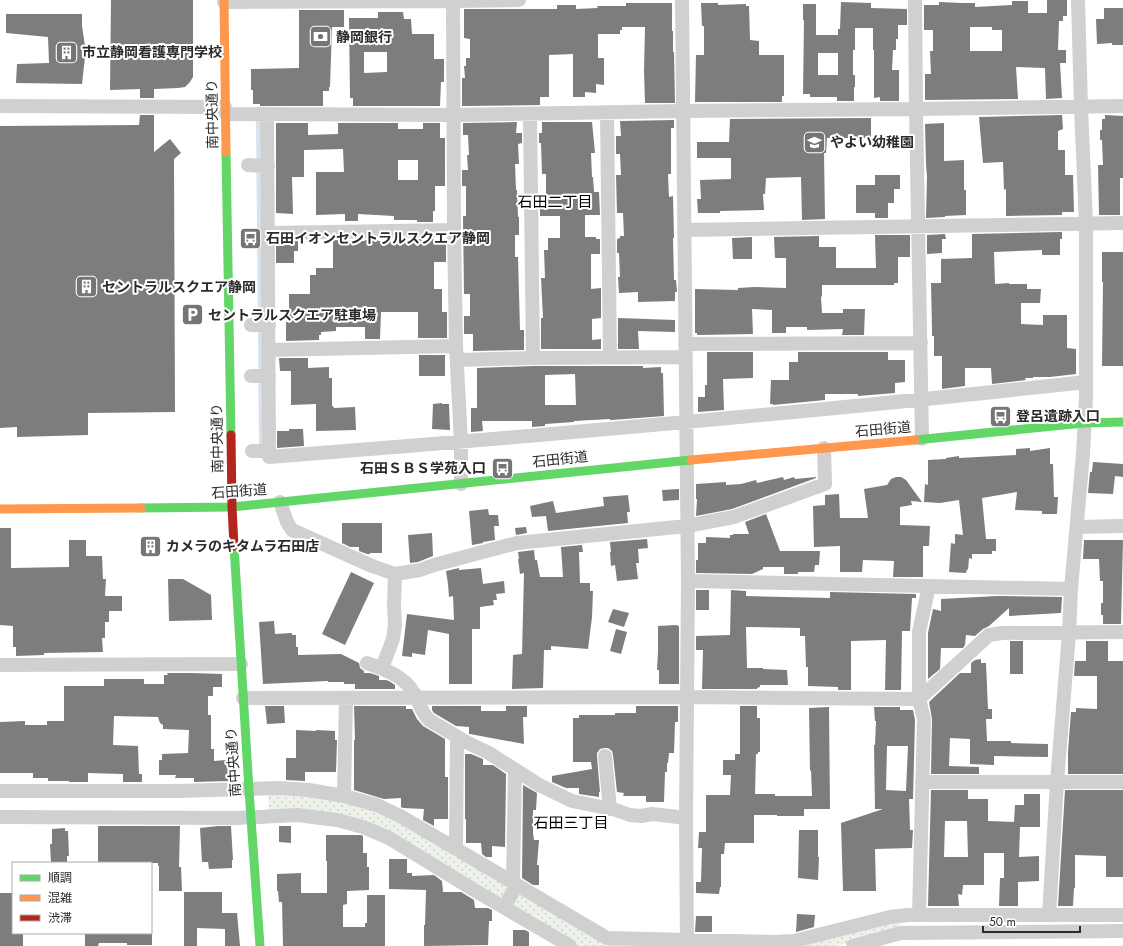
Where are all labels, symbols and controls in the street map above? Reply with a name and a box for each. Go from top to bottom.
bank icon: 静岡銀行 [308,24,334,50]
place label: 静岡銀行 [336,27,392,47]
building icon: 市立静岡看護専門学校 [54,39,80,65]
place label: 市立静岡看護専門学校 [82,42,222,62]
street label: 南中央通り [201,79,223,149]
school or university icon: やよい幼稚園 [802,129,828,155]
place label: やよい幼稚園 [830,132,914,152]
district label: 石田二丁目 [517,191,593,213]
bus stop icon: 石田イオンセントラルスクエア静岡 [238,225,264,251]
place label: 石田イオンセントラルスクエア静岡 [266,228,490,248]
building icon: セントラルスクエア静岡 [74,274,100,300]
place label: セントラルスクエア静岡 [102,277,256,297]
parking icon: セントラルスクエア駐車場 [179,302,205,328]
place label: セントラルスクエア駐車場 [208,305,376,325]
street label: 南中央通り [206,403,228,473]
bus stop icon: 登呂遺跡入口 [988,403,1014,429]
place label: 登呂遺跡入口 [1016,406,1100,426]
street label: 石田街道 [854,417,912,441]
street label: 石田街道 [531,446,589,472]
bus stop icon: 石田ＳＢＳ学苑入口 [489,455,515,481]
place label: 石田ＳＢＳ学苑入口 [360,458,486,478]
street label: 石田街道 [210,479,268,503]
building icon: カメラのキタムラ石田店 [138,533,164,559]
place label: カメラのキタムラ石田店 [166,536,319,556]
street label: 南中央通り [221,726,245,798]
district label: 石田三丁目 [533,812,609,834]
legend [12,862,152,934]
text: 順調 [48,869,72,887]
text: 混雑 [48,889,72,907]
scale bar [983,908,1080,934]
text: 渋滞 [48,909,72,927]
text: 50 m [989,913,1016,931]

